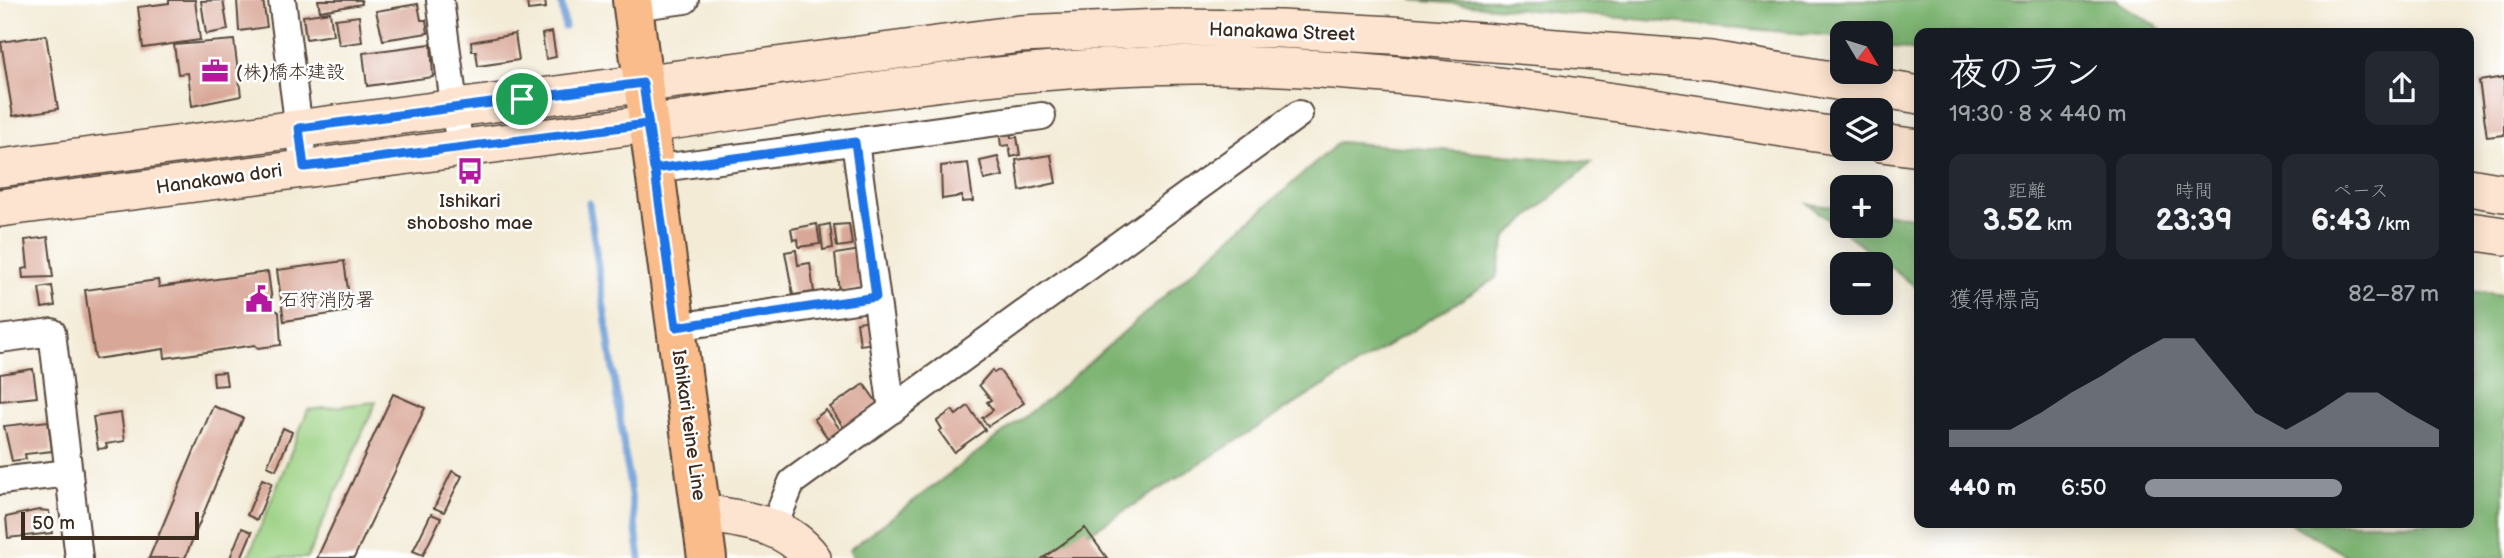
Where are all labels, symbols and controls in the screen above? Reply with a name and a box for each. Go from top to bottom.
street label: Hanakawa Street [1209,18,1356,47]
north arrow [1830,21,1894,84]
map controls [1830,21,1893,315]
text: 夜のラン [1949,51,2101,96]
button: share [2365,51,2439,125]
office icon: (株)橋本建設 [200,56,230,86]
place label: (株)橋本建設 [236,61,345,84]
pin [492,69,552,129]
icon: arrive [503,80,541,118]
button: layers [1830,98,1893,161]
text: 19:30 · 8 × 440 m [1949,100,2126,128]
bus stop icon: Ishikari shobosho mae [455,156,485,186]
street label: Hanakawa dori [155,159,284,200]
button: + [1830,175,1893,238]
text: 距離 [2008,180,2046,203]
text: 時間 [2175,180,2213,203]
text: ペース [2333,180,2389,203]
place label: Ishikari shobosho mae [407,190,533,235]
text: 3.52 [1983,203,2042,239]
text: 23:39 [2155,203,2233,239]
text: 6:43 [2311,203,2372,239]
text: km [2042,213,2072,236]
text: /km [2372,213,2410,236]
button: − [1830,252,1893,315]
text: 82–87 m [2348,280,2439,308]
public building icon: 石狩消防署 [244,284,274,314]
text: 獲得標高 [1949,286,2041,314]
place label: 石狩消防署 [280,289,375,312]
street label: Ishikari teine Line [667,348,710,502]
text: 440 m [1949,474,2016,502]
text: 6:50 [2061,474,2106,502]
scale bar [21,509,200,541]
text: 50 m [32,512,75,535]

